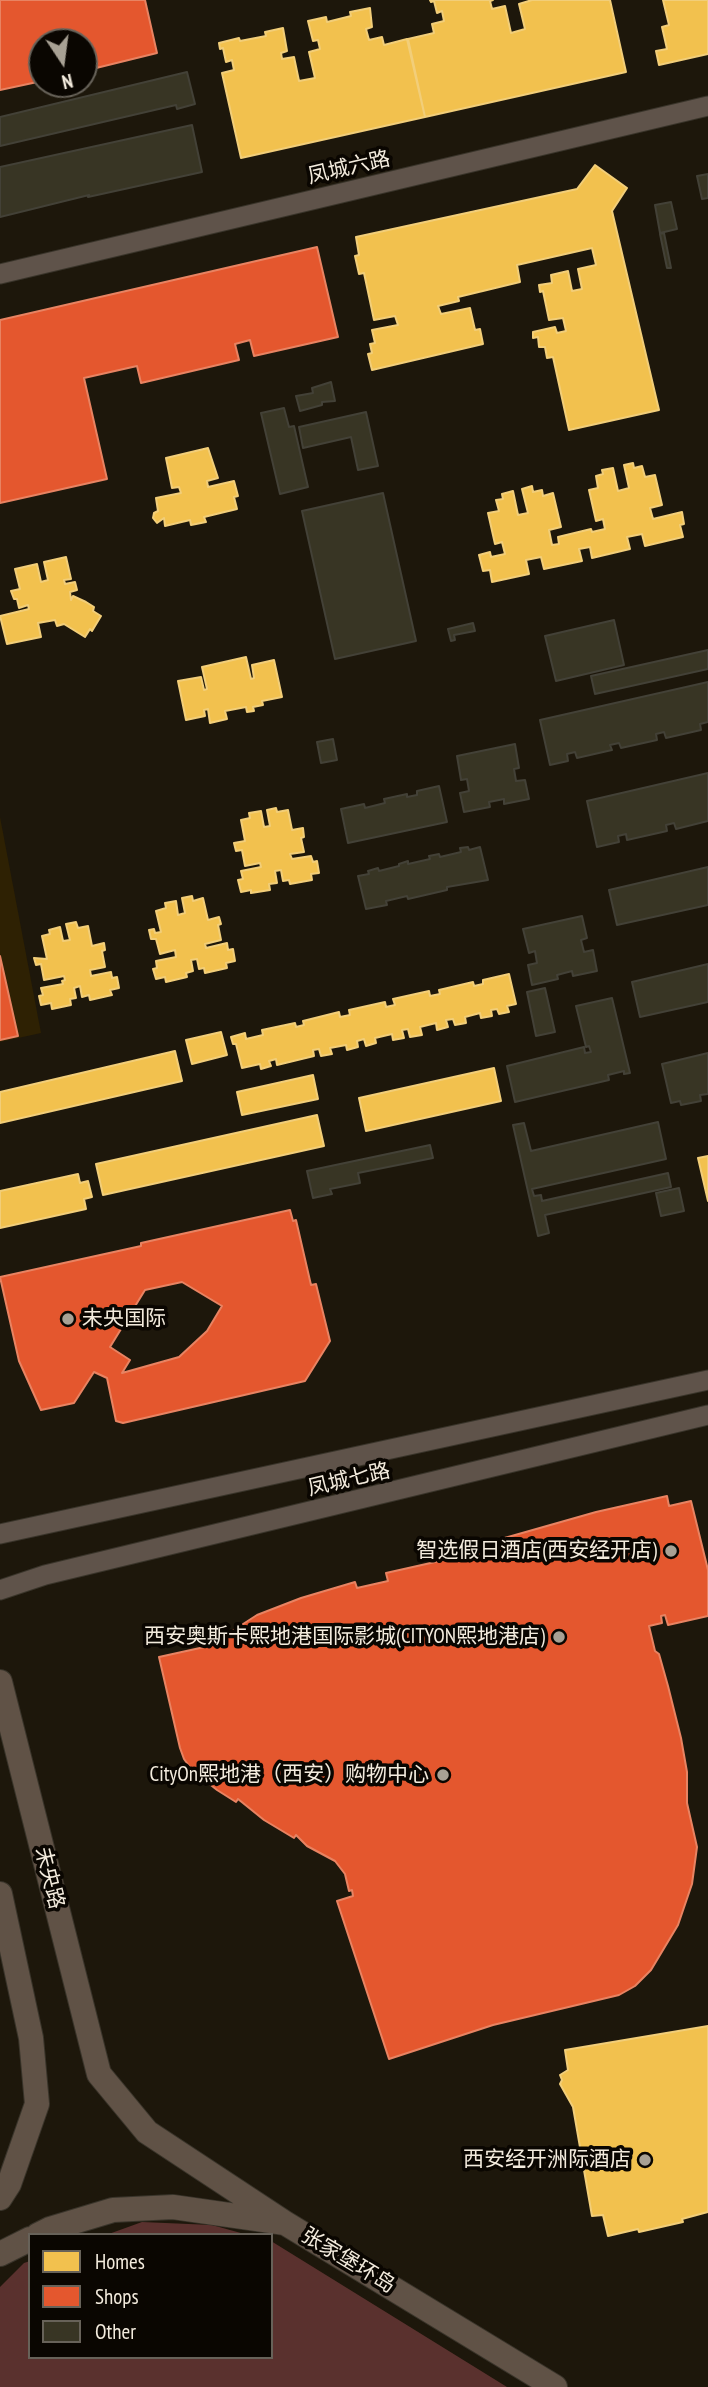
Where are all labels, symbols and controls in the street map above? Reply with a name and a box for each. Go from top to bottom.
north arrow [28,28,98,98]
text: N [60,69,75,94]
street label: 凤城六路 [305,146,393,190]
place label: 未央国际 [82,1306,166,1332]
marker: 未央国际 [60,1311,76,1327]
street label: 凤城七路 [305,1458,393,1502]
place label: 智选假日酒店(西安经开店) [416,1538,657,1564]
marker: 智选假日酒店(西安经开店) [663,1543,679,1559]
place label: 西安奥斯卡熙地港国际影城(CITYON熙地港店) [144,1624,545,1650]
marker: 西安奥斯卡熙地港国际影城(CITYON熙地港店) [551,1629,567,1645]
place label: CityOn熙地港（西安）购物中心 [150,1762,429,1788]
marker: CityOn熙地港（西安）购物中心 [435,1767,451,1783]
street label: 未央路 [29,1844,69,1912]
place label: 西安经开洲际酒店 [463,2147,631,2173]
marker: 西安经开洲际酒店 [637,2152,653,2168]
street label: 张家堡环岛 [297,2223,399,2299]
legend [28,2233,273,2359]
text: Homes [95,2248,145,2275]
text: Shops [95,2283,139,2310]
text: Other [95,2318,136,2345]

